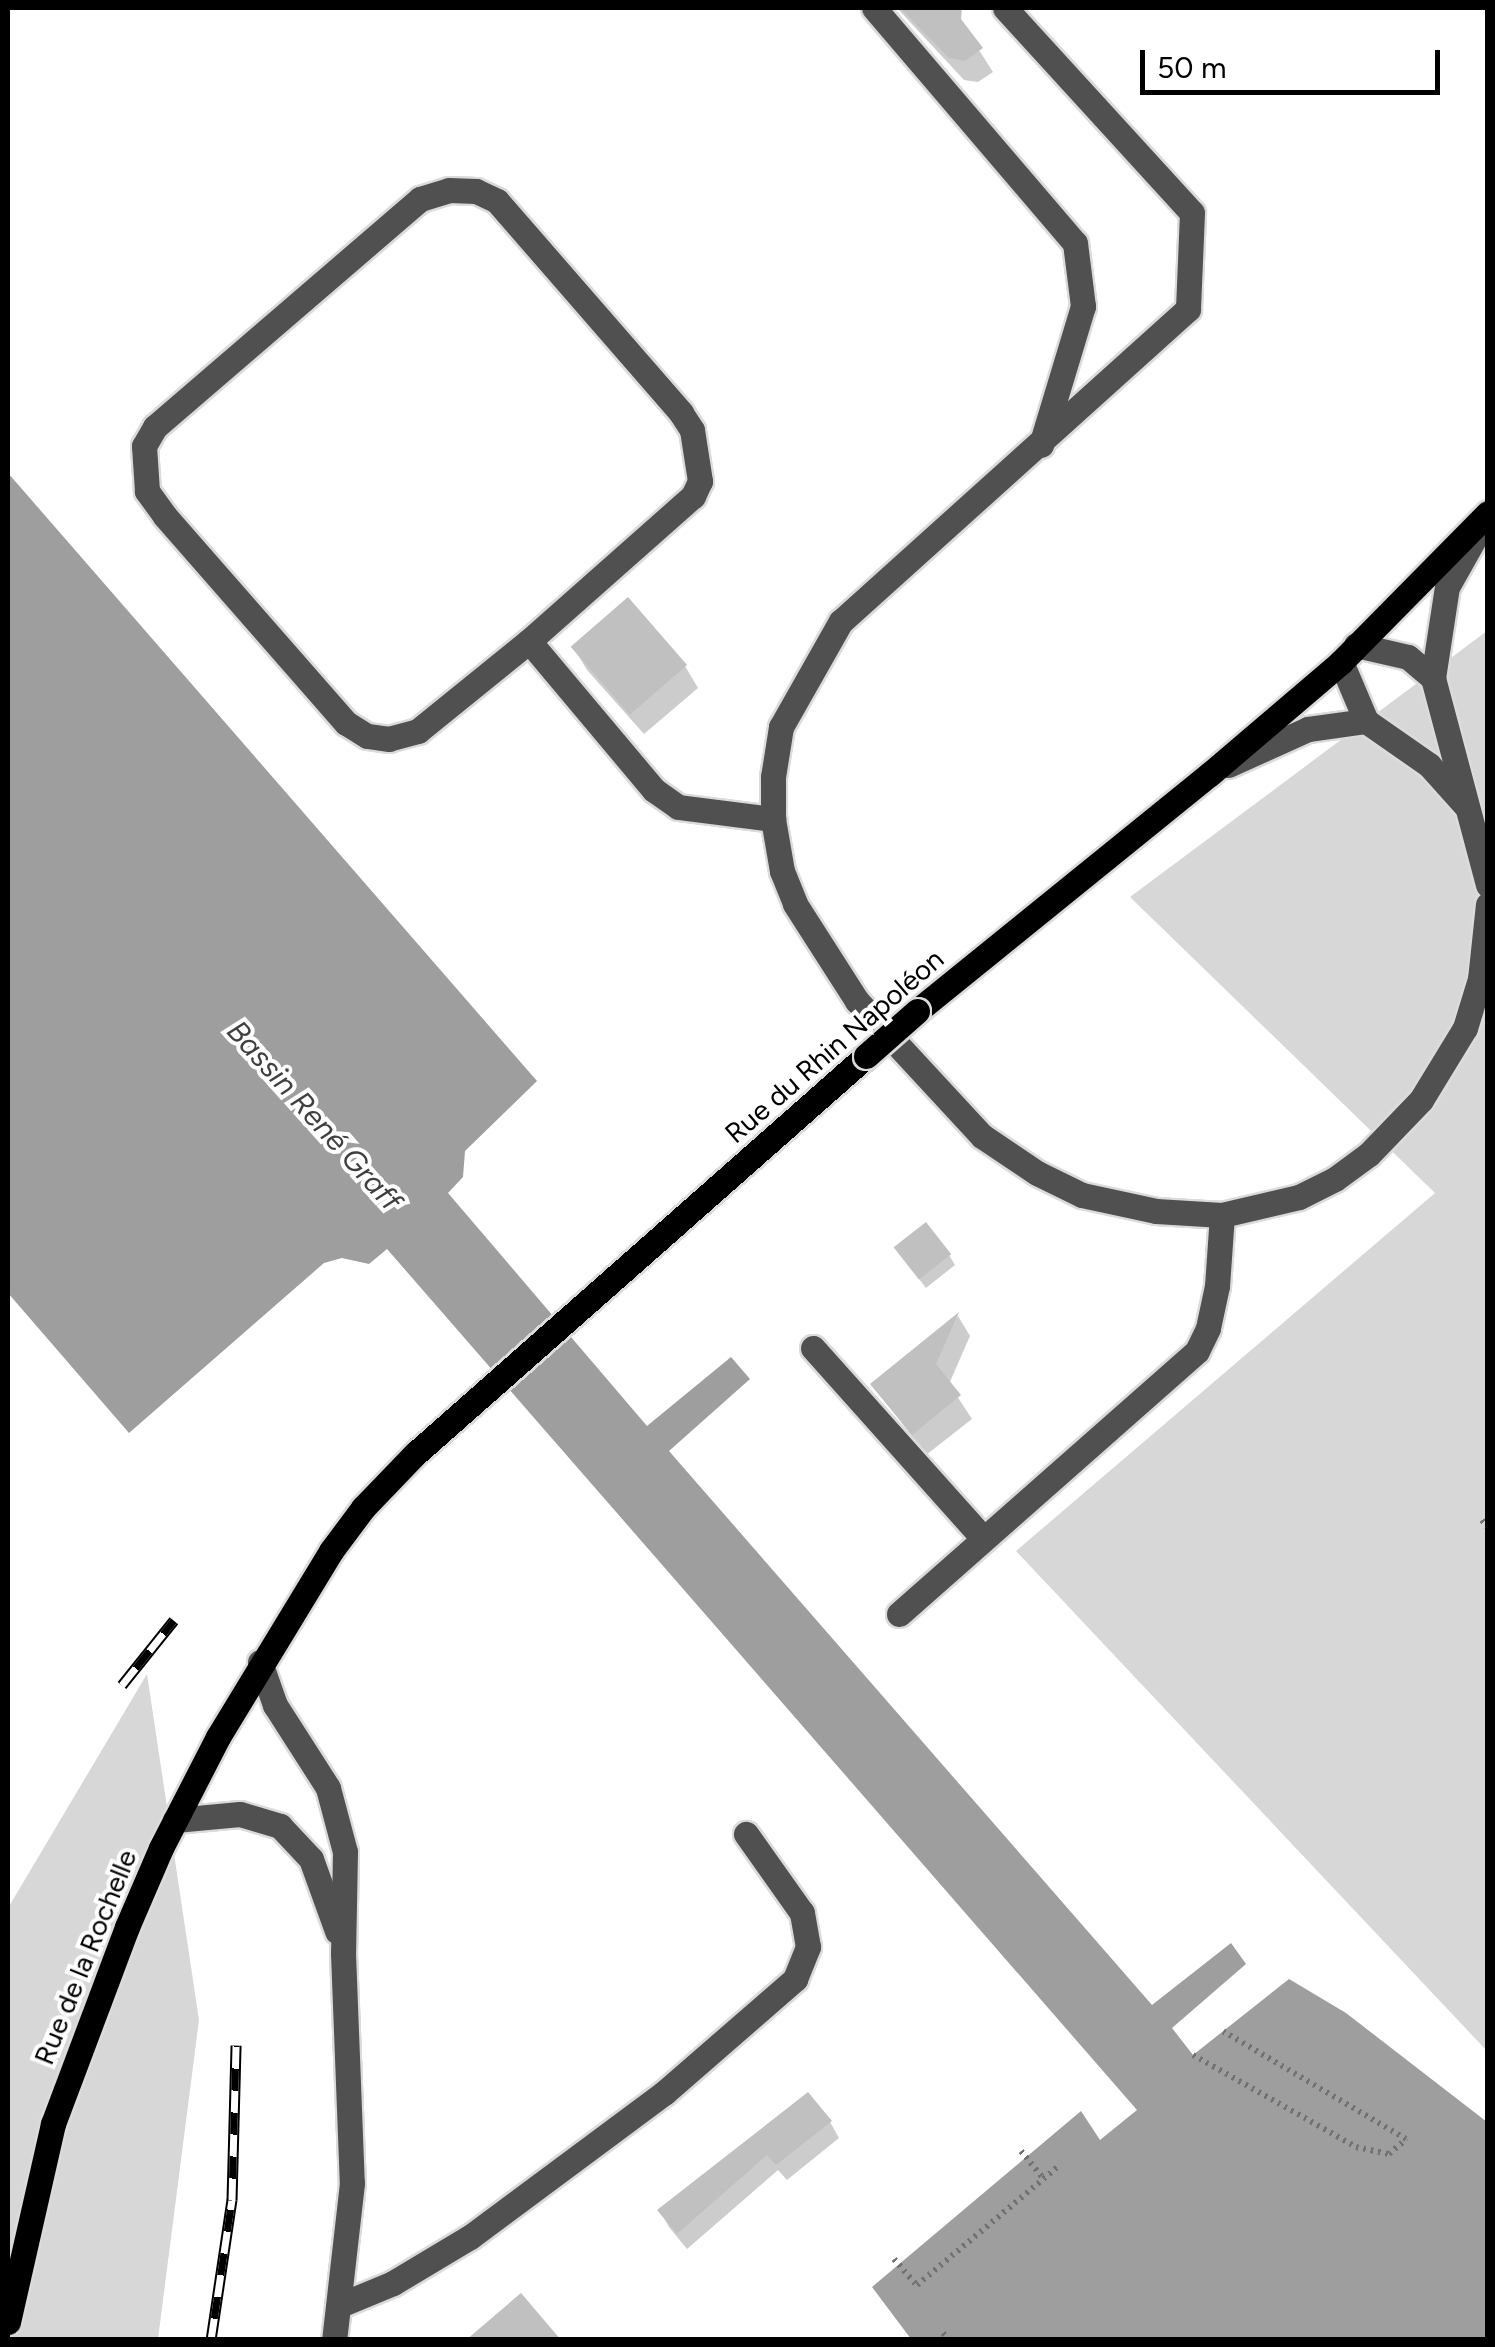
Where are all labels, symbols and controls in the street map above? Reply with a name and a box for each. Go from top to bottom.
scale bar [1145,30,1445,92]
text: 50 m [1157,49,1226,86]
street label: Rue du Rhin Napoléon [718,942,950,1150]
water label: Bassin René Graff [219,1013,409,1219]
street label: Rue de la Rochelle [27,1845,143,2069]

